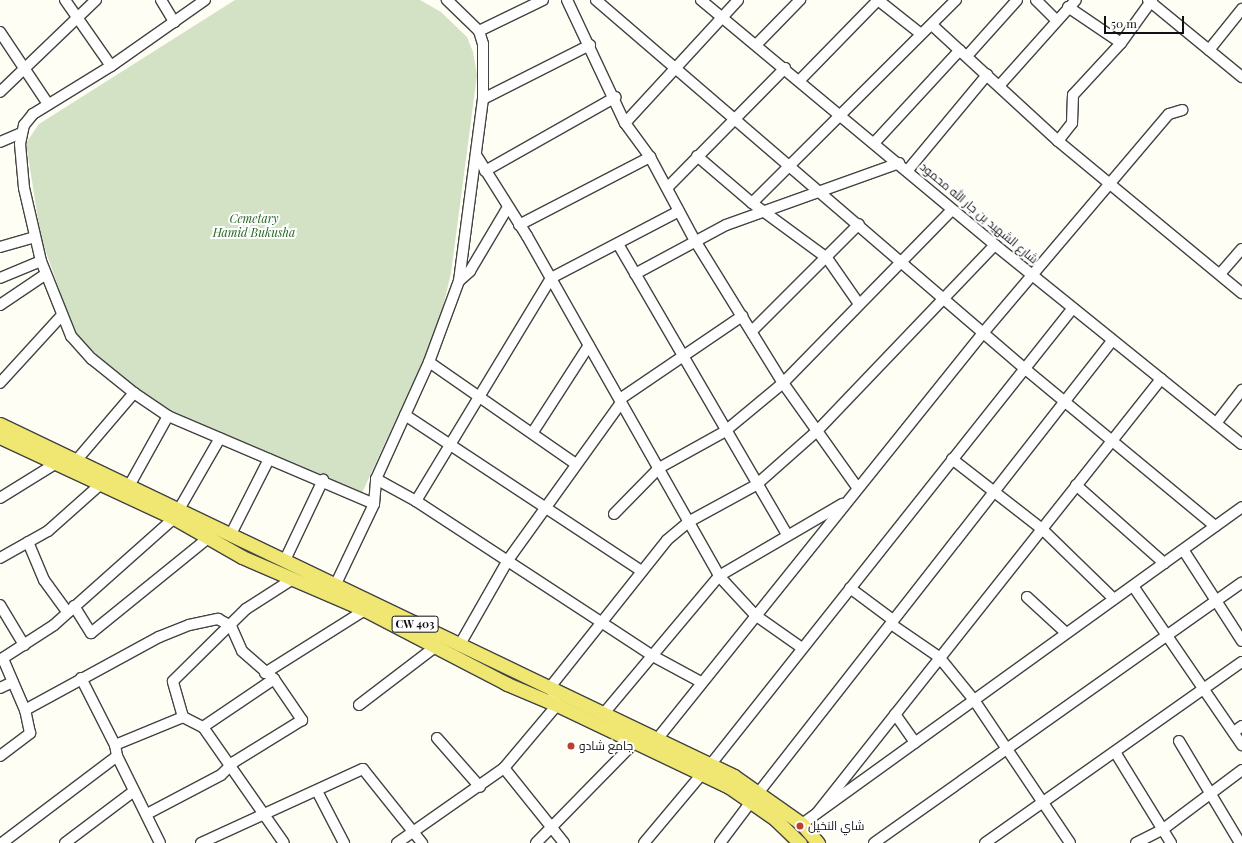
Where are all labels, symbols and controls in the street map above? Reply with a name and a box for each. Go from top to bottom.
scale bar [1106,8,1186,34]
text: 50 m [1111,15,1137,31]
street label: شارع الشهيد بن جار الله محمود [917,159,1041,267]
park label: Cemetary Hamid Bukusha [213,212,295,240]
road number: CW 403 [391,615,439,633]
place label: جامع شادو [579,739,633,753]
marker: جامع شادو [566,741,576,751]
place label: شاي النخيل [808,819,864,833]
marker: شاي النخيل [795,821,805,831]

